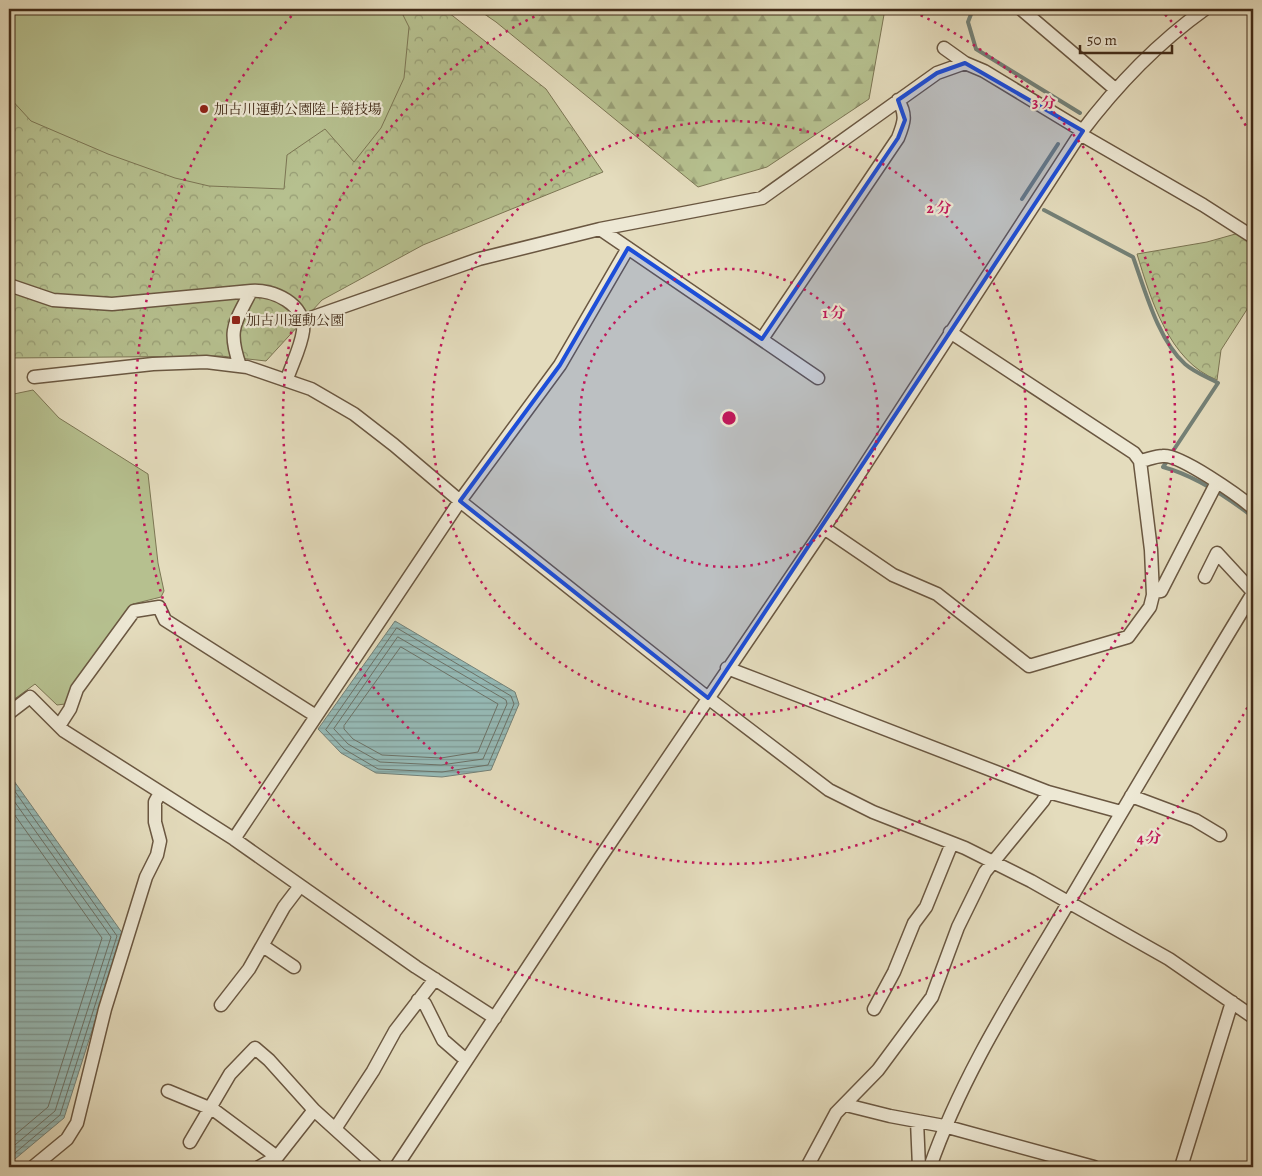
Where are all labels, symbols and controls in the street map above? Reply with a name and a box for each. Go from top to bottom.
scale bar [1080,22,1172,54]
text: 50 m [1087,30,1117,50]
text: 3 分 [1032,93,1056,113]
place label: 加古川運動公園陸上競技場 [214,100,382,119]
marker: 加古川運動公園陸上競技場 [198,103,210,115]
text: 2 分 [927,198,951,218]
text: 1 分 [823,303,845,323]
place label: 加古川運動公園 [246,311,344,330]
marker: 加古川運動公園 [230,314,242,326]
centre of rings [720,409,738,427]
text: 4 分 [1137,828,1161,848]

